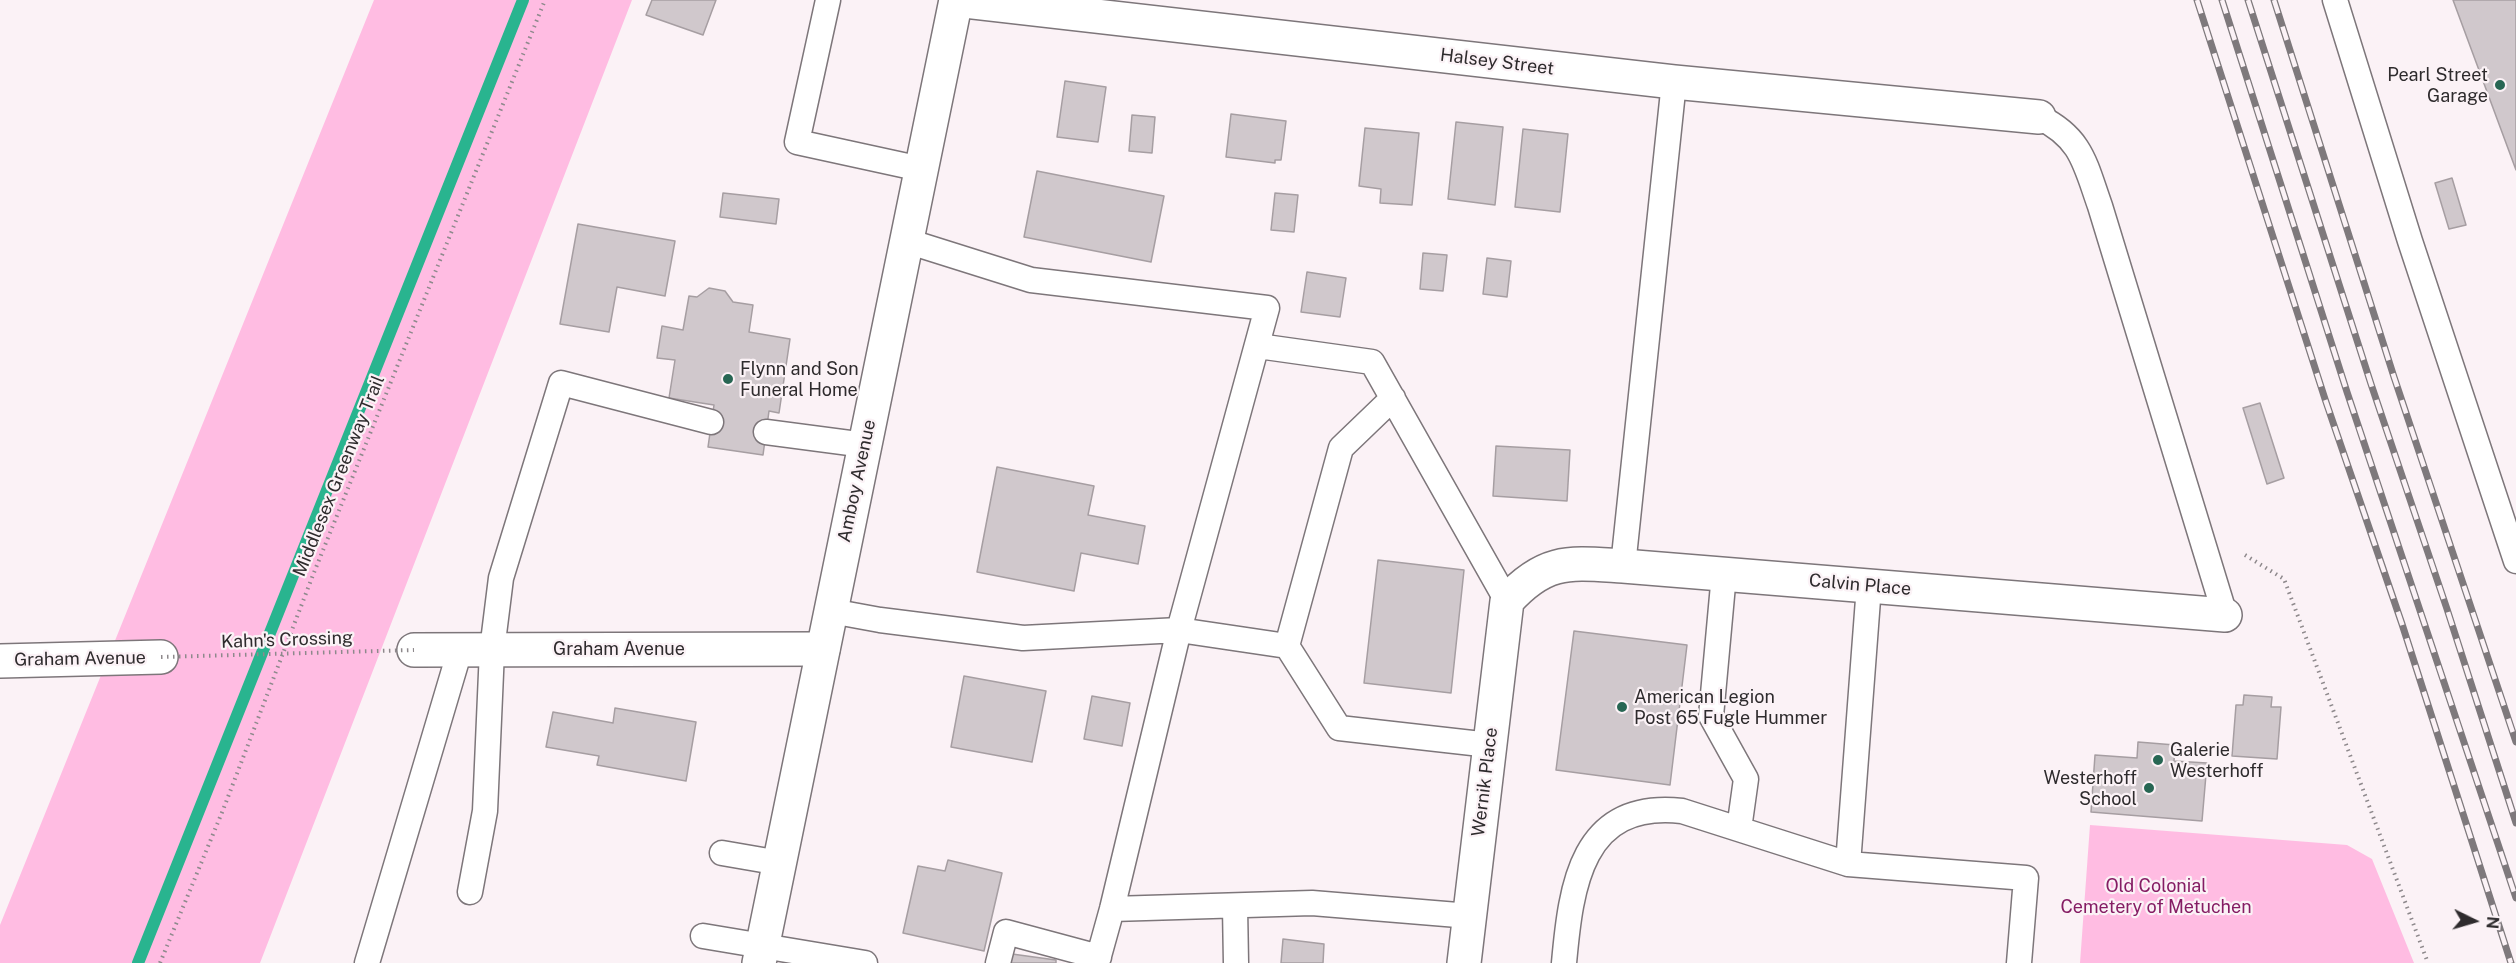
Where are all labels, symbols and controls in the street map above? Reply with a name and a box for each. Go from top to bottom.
street label: Halsey Street [1439,44,1555,80]
place label: Pearl Street Garage [2387,64,2488,106]
marker: Pearl Street Garage [2493,78,2507,92]
place label: Flynn and Son Funeral Home [740,358,859,400]
street label: Middlesex Greenway Trail [289,372,389,580]
marker: Flynn and Son Funeral Home [721,372,735,386]
street label: Amboy Avenue [833,418,881,544]
street label: Calvin Place [1808,570,1912,600]
street label: Kahn's Crossing [221,627,353,653]
street label: Graham Avenue [553,638,685,660]
street label: Graham Avenue [14,647,146,671]
place label: American Legion Post 65 Fugle Hummer [1634,686,1827,728]
marker: American Legion Post 65 Fugle Hummer [1615,700,1629,714]
street label: Wernik Place [1468,726,1502,838]
place label: Galerie Westerhoff [2170,739,2263,782]
marker: Galerie Westerhoff [2151,753,2165,767]
place label: Westerhoff School [2044,767,2137,810]
marker: Westerhoff School [2142,781,2156,795]
park label: Old Colonial Cemetery of Metuchen [2060,875,2252,918]
north arrow [2444,891,2504,951]
text: N [2482,916,2502,930]

